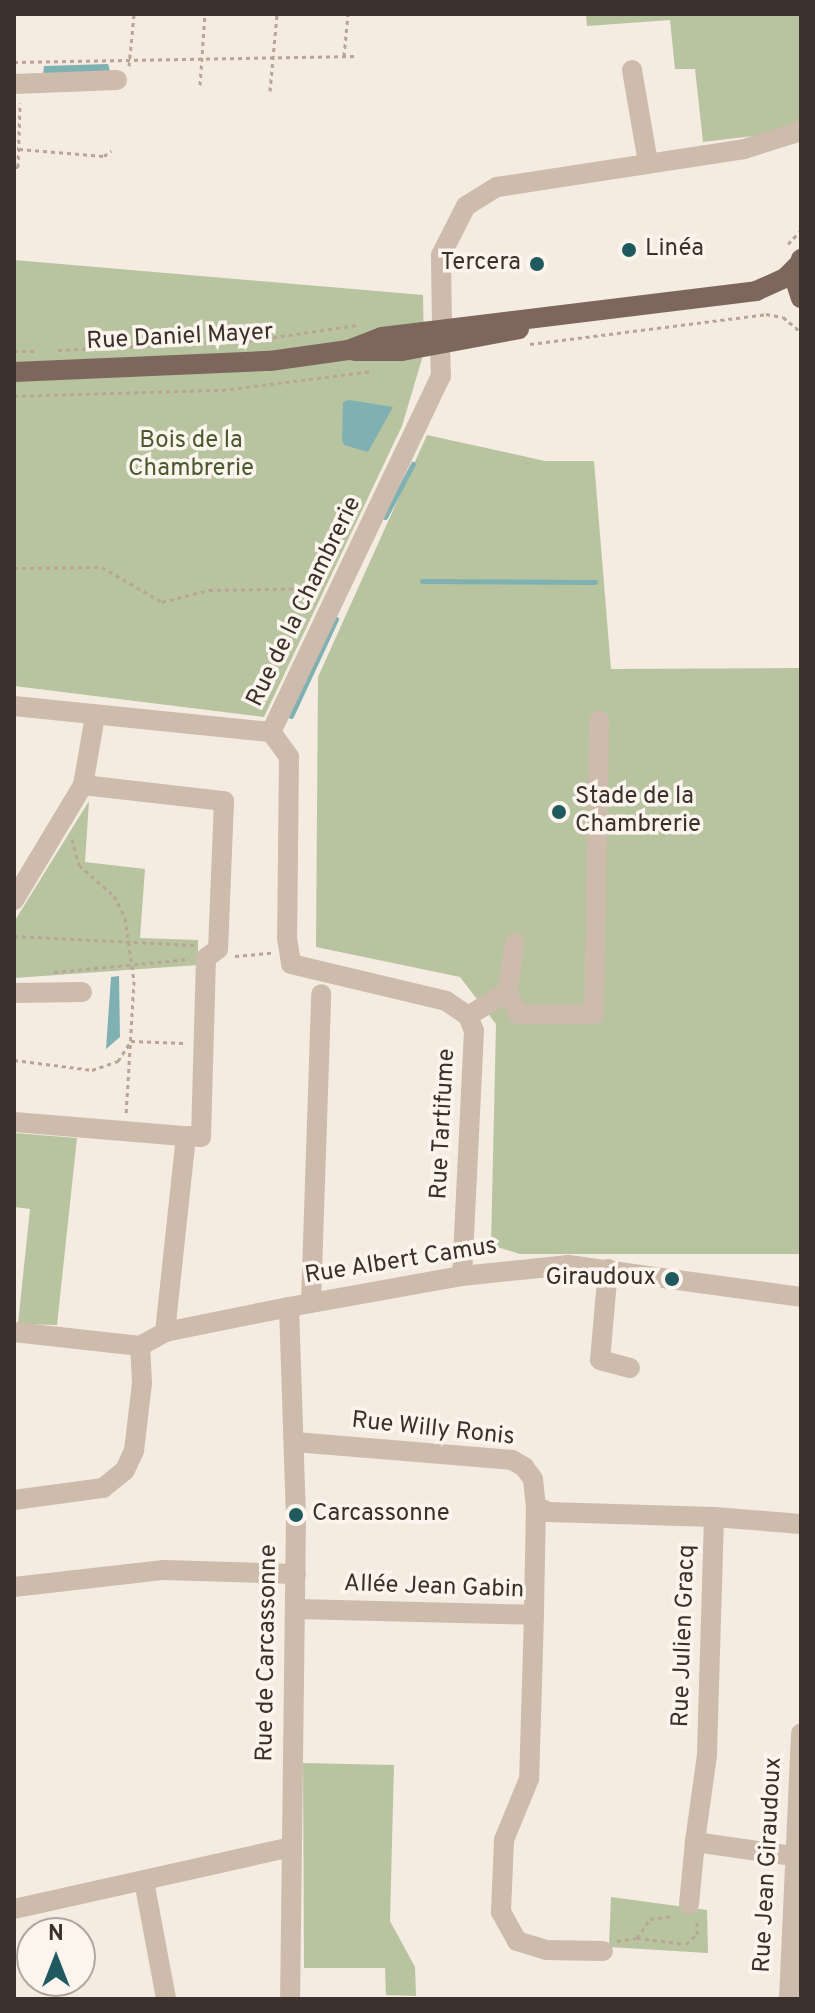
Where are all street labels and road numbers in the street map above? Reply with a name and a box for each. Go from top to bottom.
street label: Rue Daniel Mayer [86,319,274,357]
street label: Rue de la Chambrerie [242,492,368,712]
street label: Rue Tartifume [426,1047,462,1201]
street label: Rue Albert Camus [302,1233,500,1291]
street label: Rue Willy Ronis [350,1407,516,1453]
street label: Rue de Carcassonne [252,1544,284,1762]
street label: Rue Julien Gracq [667,1544,703,1728]
street label: Allée Jean Gabin [343,1570,525,1606]
street label: Rue Jean Giraudoux [749,1756,789,1974]

